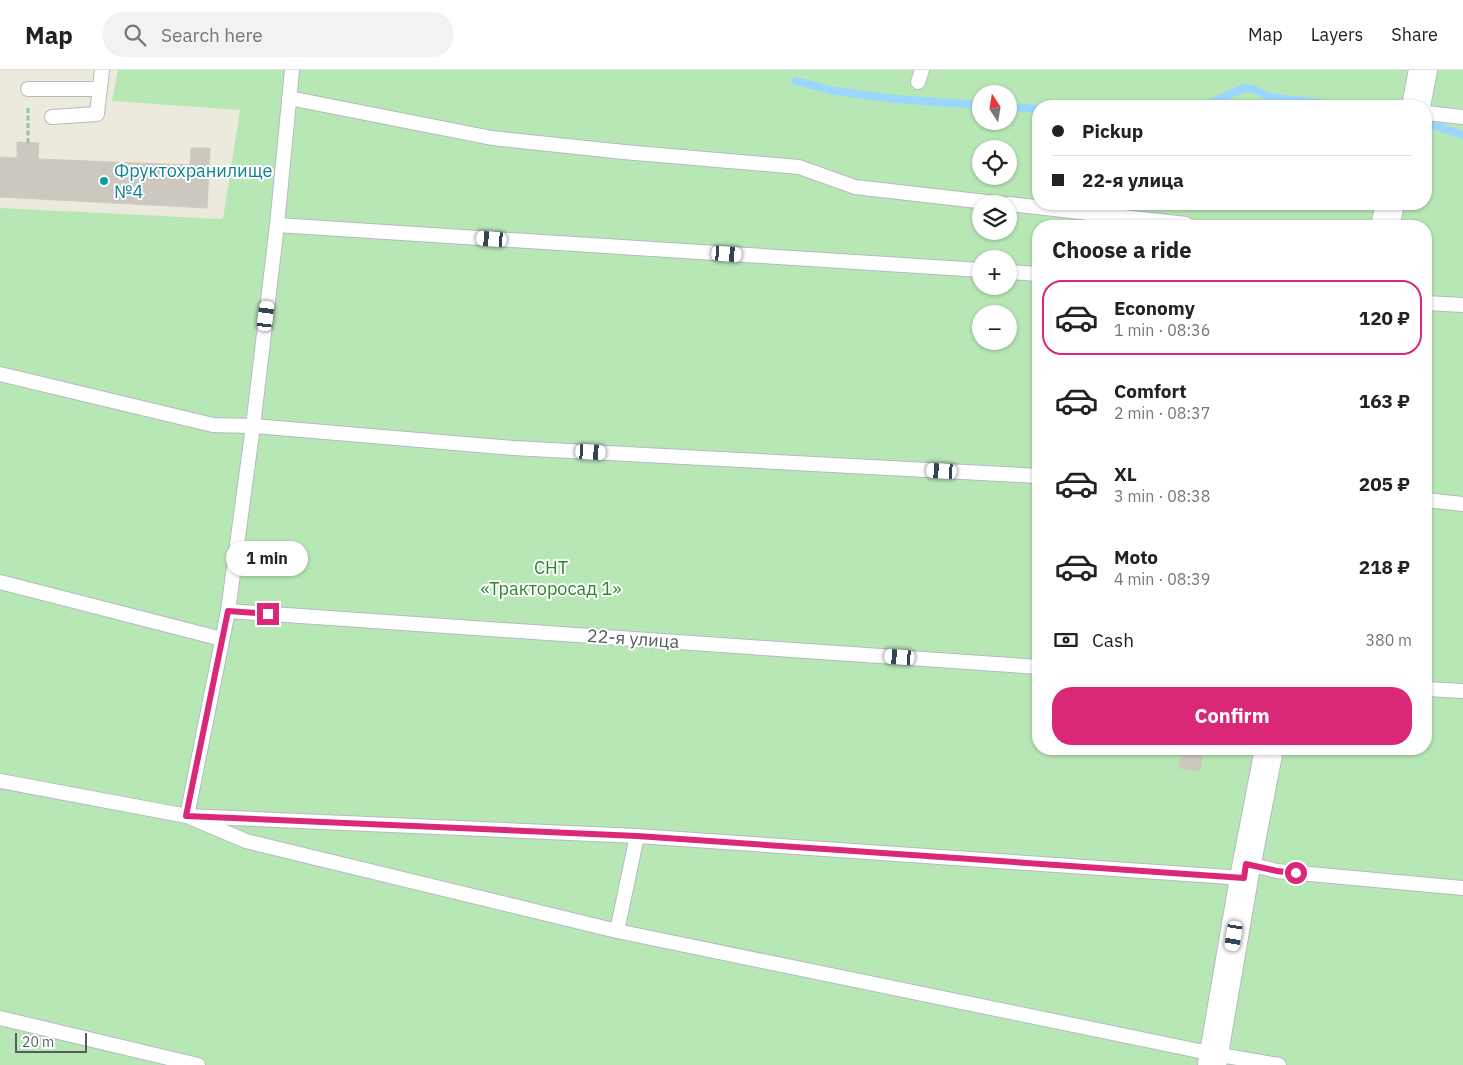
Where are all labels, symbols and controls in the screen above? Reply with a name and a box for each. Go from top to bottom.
search box [103,12,453,57]
text: Map [25,19,73,51]
icon: search [121,21,149,49]
text: Search here [161,23,263,47]
text: Map [1248,23,1283,46]
text: Layers [1311,23,1363,46]
text: Share [1391,23,1438,46]
north arrow [972,85,1018,130]
map controls [972,85,1017,350]
text: Pickup [1082,119,1143,143]
button: locate [972,140,1017,185]
place label: Фруктохранилище №4 [114,159,272,203]
text: 22-я улица [1082,168,1184,192]
marker: Фруктохранилище №4 [98,175,110,187]
button: layers [972,195,1017,240]
car [476,230,507,248]
text: Choose a ride [1052,235,1192,264]
car [711,245,742,263]
button: + [972,250,1017,295]
icon: car [1054,295,1099,340]
text: Economy [1114,296,1195,320]
car [256,300,275,332]
button: − [972,305,1017,350]
text: 120 ₽ [1359,306,1410,330]
text: 1 min · 08:36 [1114,320,1210,340]
icon: car [1054,378,1099,423]
text: Comfort [1114,379,1187,403]
text: 163 ₽ [1359,389,1410,413]
text: 2 min · 08:37 [1114,403,1210,423]
car [575,444,606,460]
icon: car [1054,461,1099,506]
text: XL [1114,462,1137,486]
car [926,463,957,479]
text: 205 ₽ [1359,472,1410,496]
text: 3 min · 08:38 [1114,486,1210,506]
callout: 1 min [227,542,309,576]
icon: car [1054,544,1099,589]
text: Moto [1114,545,1158,569]
text: 1 min [246,548,288,568]
text: 218 ₽ [1359,555,1410,579]
park label: СНТ «Тракторосад 1» [480,556,622,600]
text: 4 min · 08:39 [1114,569,1210,589]
route end [257,603,279,625]
street label: 22-я улица [586,624,680,653]
icon: cash [1052,626,1080,654]
text: Cash [1092,628,1134,652]
text: 380 m [1365,630,1412,650]
car [884,648,915,666]
button: Confirm [1052,687,1412,745]
route start [1285,862,1307,884]
car [1224,920,1243,952]
scale bar [15,1030,88,1053]
text: 20 m [22,1033,54,1051]

